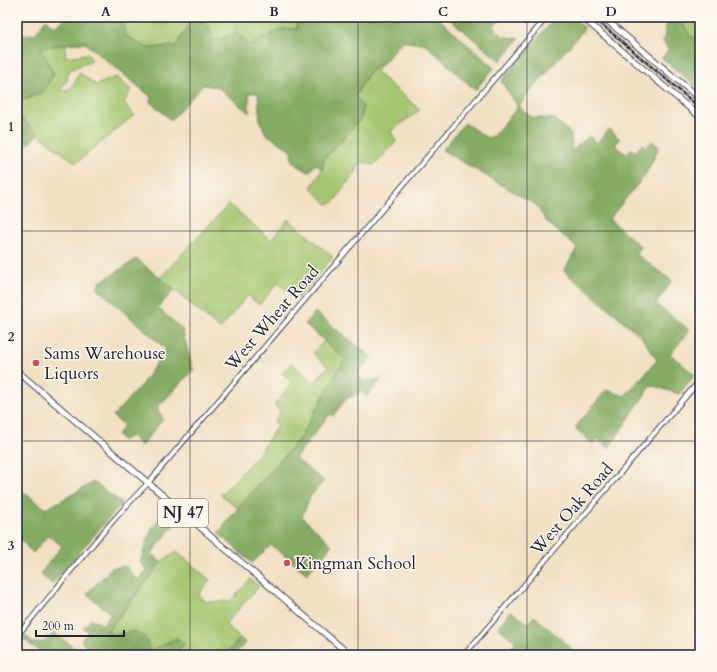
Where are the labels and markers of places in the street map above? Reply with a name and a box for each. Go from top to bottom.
place label: Sams Warehouse Liquors [44,342,166,385]
marker: Sams Warehouse Liquors [31,358,41,368]
place label: Kingman School [295,552,417,575]
marker: Kingman School [282,558,292,568]

